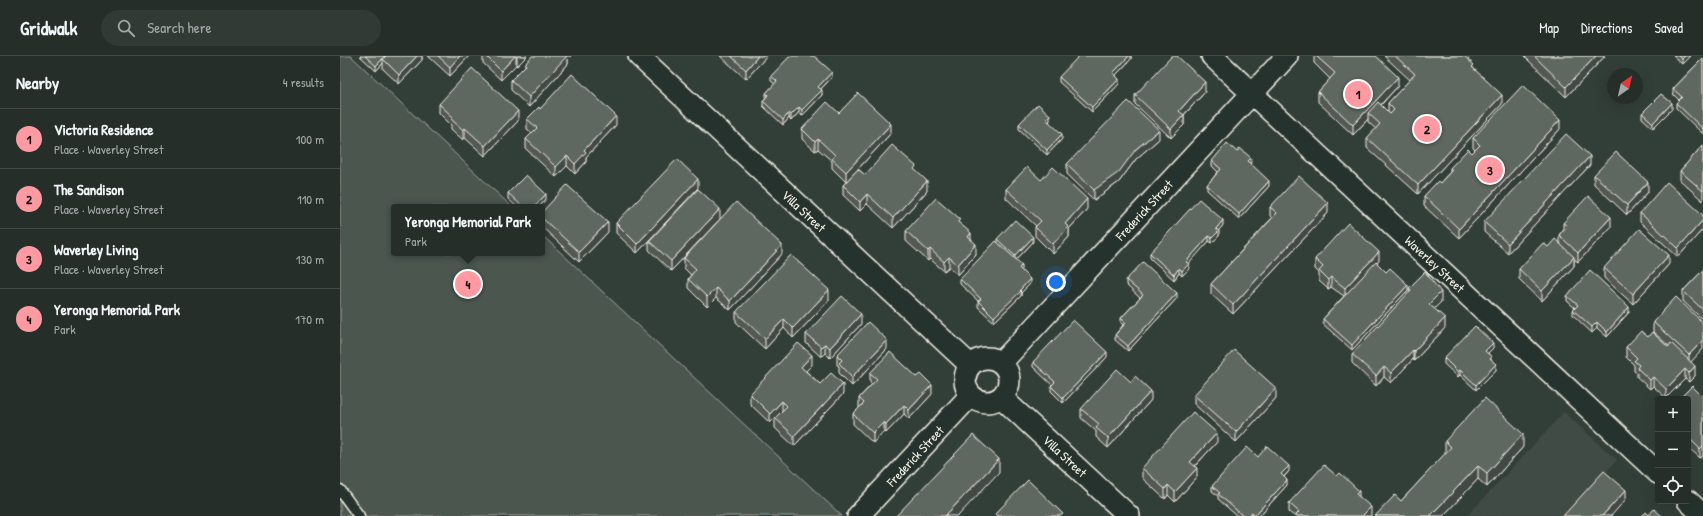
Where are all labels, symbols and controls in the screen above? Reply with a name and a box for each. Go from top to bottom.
search box [101,10,381,46]
text: Gridwalk [20,15,77,41]
icon: search [115,17,137,39]
text: Search here [147,17,211,38]
text: Map [1539,18,1559,37]
text: Directions [1581,18,1632,37]
text: Saved [1654,18,1683,37]
north arrow [1607,68,1643,104]
text: Nearby [16,71,59,94]
text: 4 results [283,73,324,91]
pin: 1 [1345,79,1371,109]
pin: 2 [1414,114,1440,144]
text: Victoria Residence [54,119,154,140]
text: 1 [27,130,31,148]
text: 100 m [296,130,324,148]
text: Place · Waverley Street [54,140,163,158]
pin: 3 [1477,155,1503,185]
street label: Frederick Street [1111,175,1177,245]
text: The Sandison [54,179,124,200]
street label: Villa Street [778,186,830,236]
text: 2 [26,190,32,208]
text: 110 m [297,190,324,208]
text: Place · Waverley Street [54,200,163,218]
popup [391,204,545,256]
text: Yeronga Memorial Park [405,211,531,232]
text: Park [405,232,427,250]
street label: Waverley Street [1401,232,1469,297]
text: Waverley Living [54,239,138,260]
text: 3 [26,250,32,268]
text: 130 m [296,250,324,268]
text: Place · Waverley Street [54,260,163,278]
pin: 4 [455,269,481,299]
your location [1046,272,1066,292]
text: Yeronga Memorial Park [54,299,180,320]
text: 4 [27,310,31,328]
text: 170 m [295,310,324,328]
text: Park [54,320,76,338]
map controls [1655,396,1691,504]
button: + [1655,396,1691,432]
street label: Frederick Street [882,421,948,491]
street label: Villa Street [1039,431,1091,481]
button: − [1655,432,1691,468]
button: locate [1655,468,1691,504]

